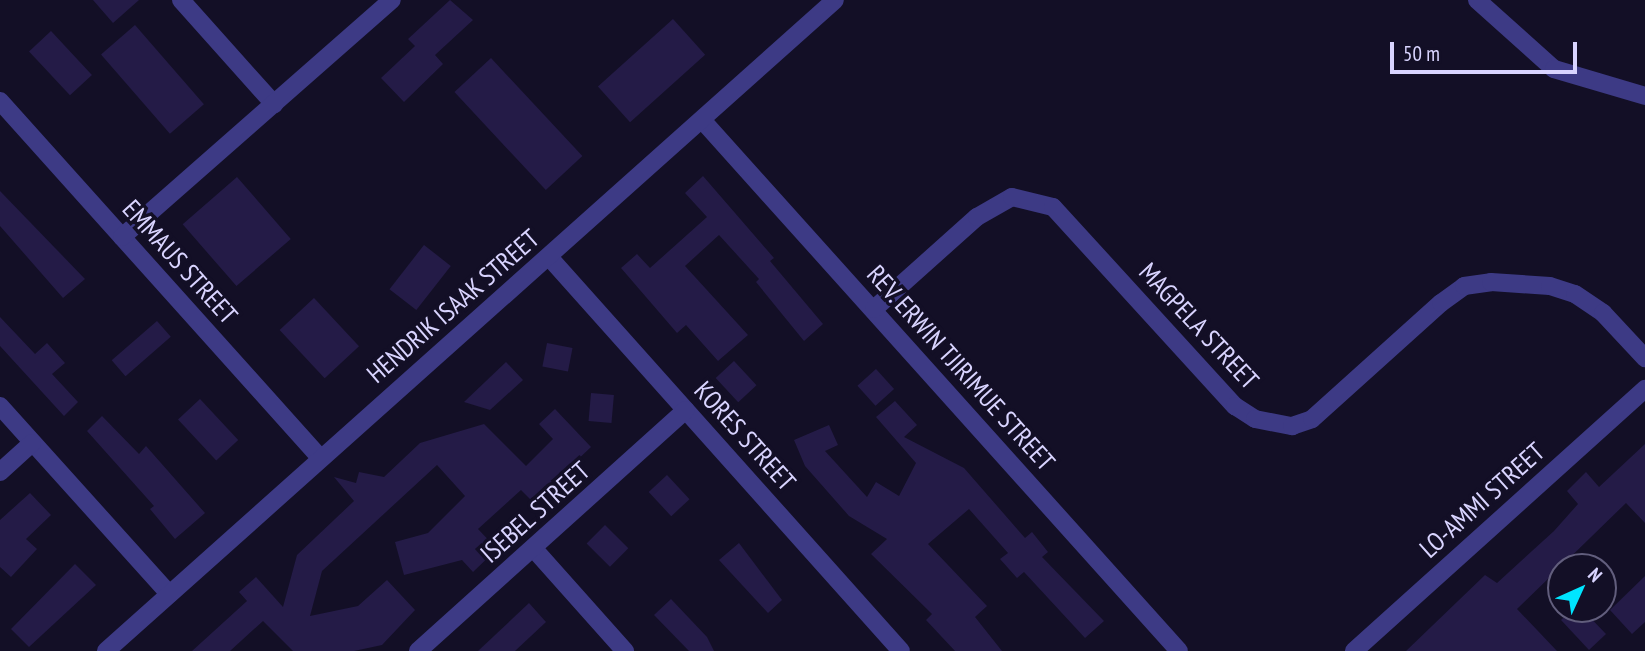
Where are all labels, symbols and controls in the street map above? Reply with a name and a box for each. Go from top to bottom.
scale bar [1393,28,1580,72]
text: 50 m [1403,40,1440,67]
street label: EMMAUS STREET [116,194,244,330]
street label: HENDRIK ISAAK STREET [360,222,546,390]
street label: MAGPELA STREET [1132,256,1266,396]
street label: REV. ERWIN TJIRIMUE STREET [860,258,1062,478]
street label: KORES STREET [688,375,802,497]
street label: LO-AMMI STREET [1413,436,1551,564]
street label: ISEBEL STREET [474,455,596,569]
north arrow [1547,553,1617,623]
text: N [1583,562,1608,587]

